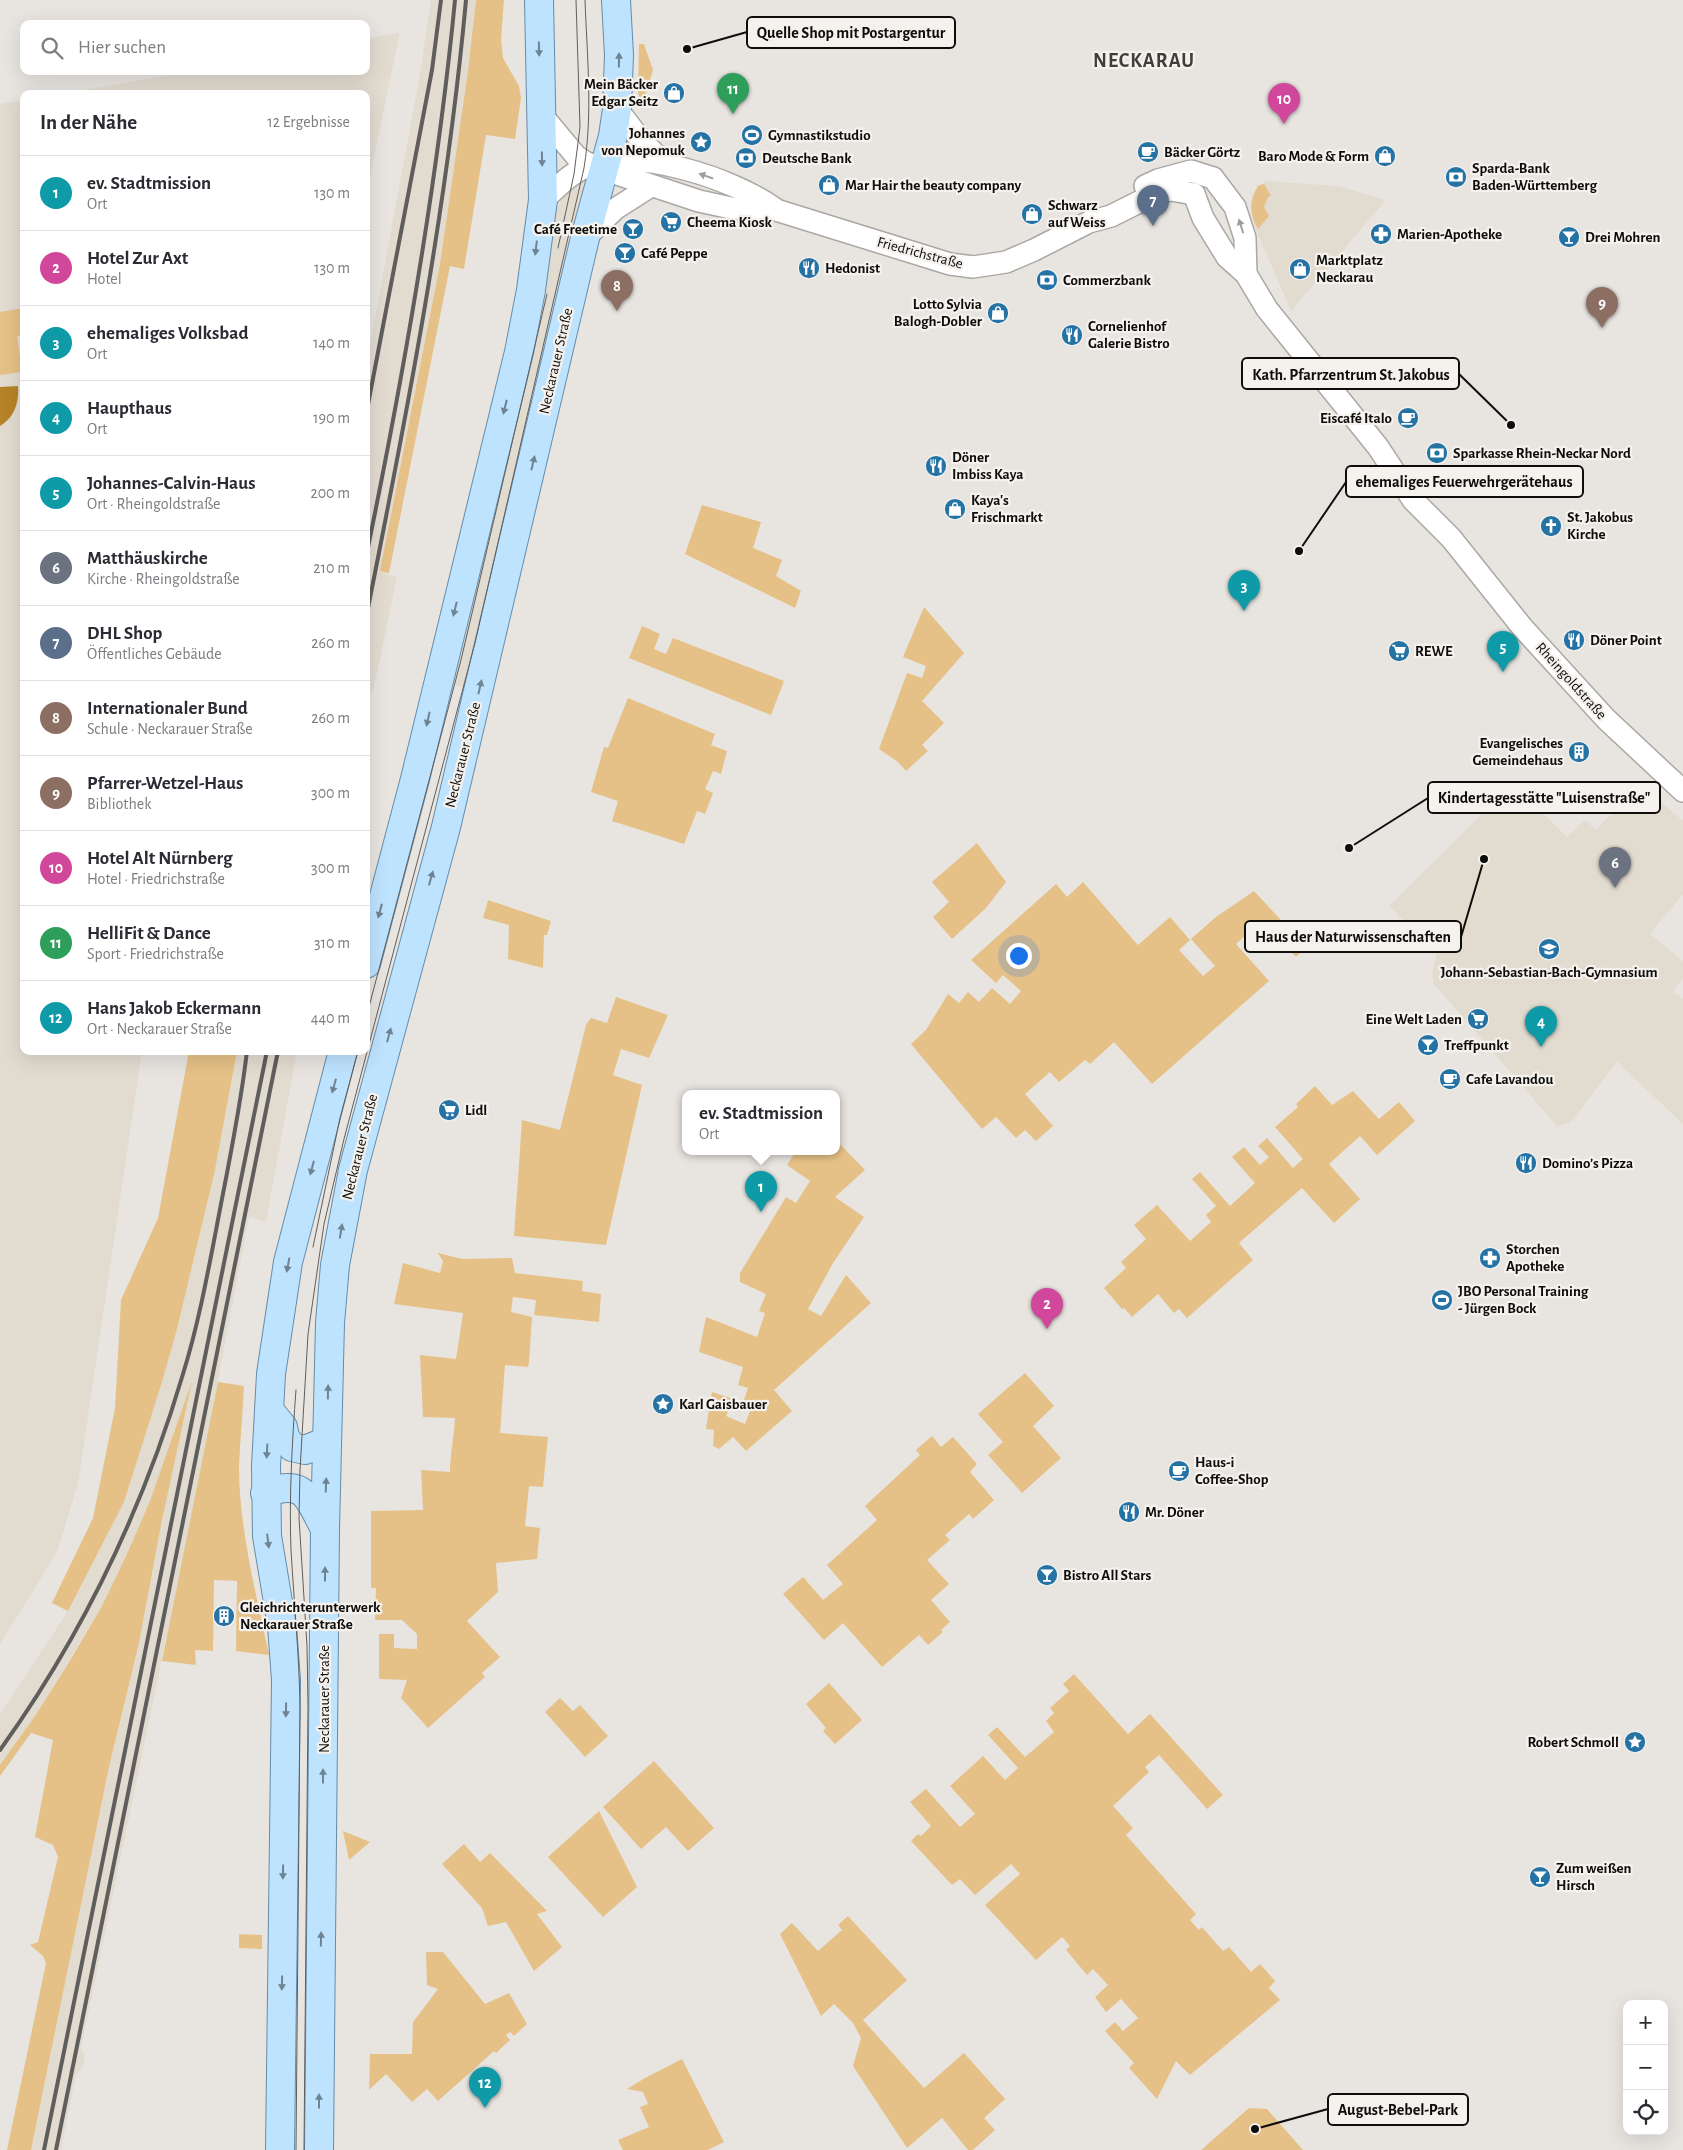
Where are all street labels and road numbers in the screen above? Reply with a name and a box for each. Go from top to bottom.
street label: Friedrichstraße [875,234,965,272]
street label: Neckarauer Straße [537,307,575,415]
street label: Rheingoldstraße [1533,640,1609,722]
street label: Neckarauer Straße [443,701,483,809]
street label: Neckarauer Straße [340,1093,380,1201]
street label: Neckarauer Straße [317,1645,332,1753]

